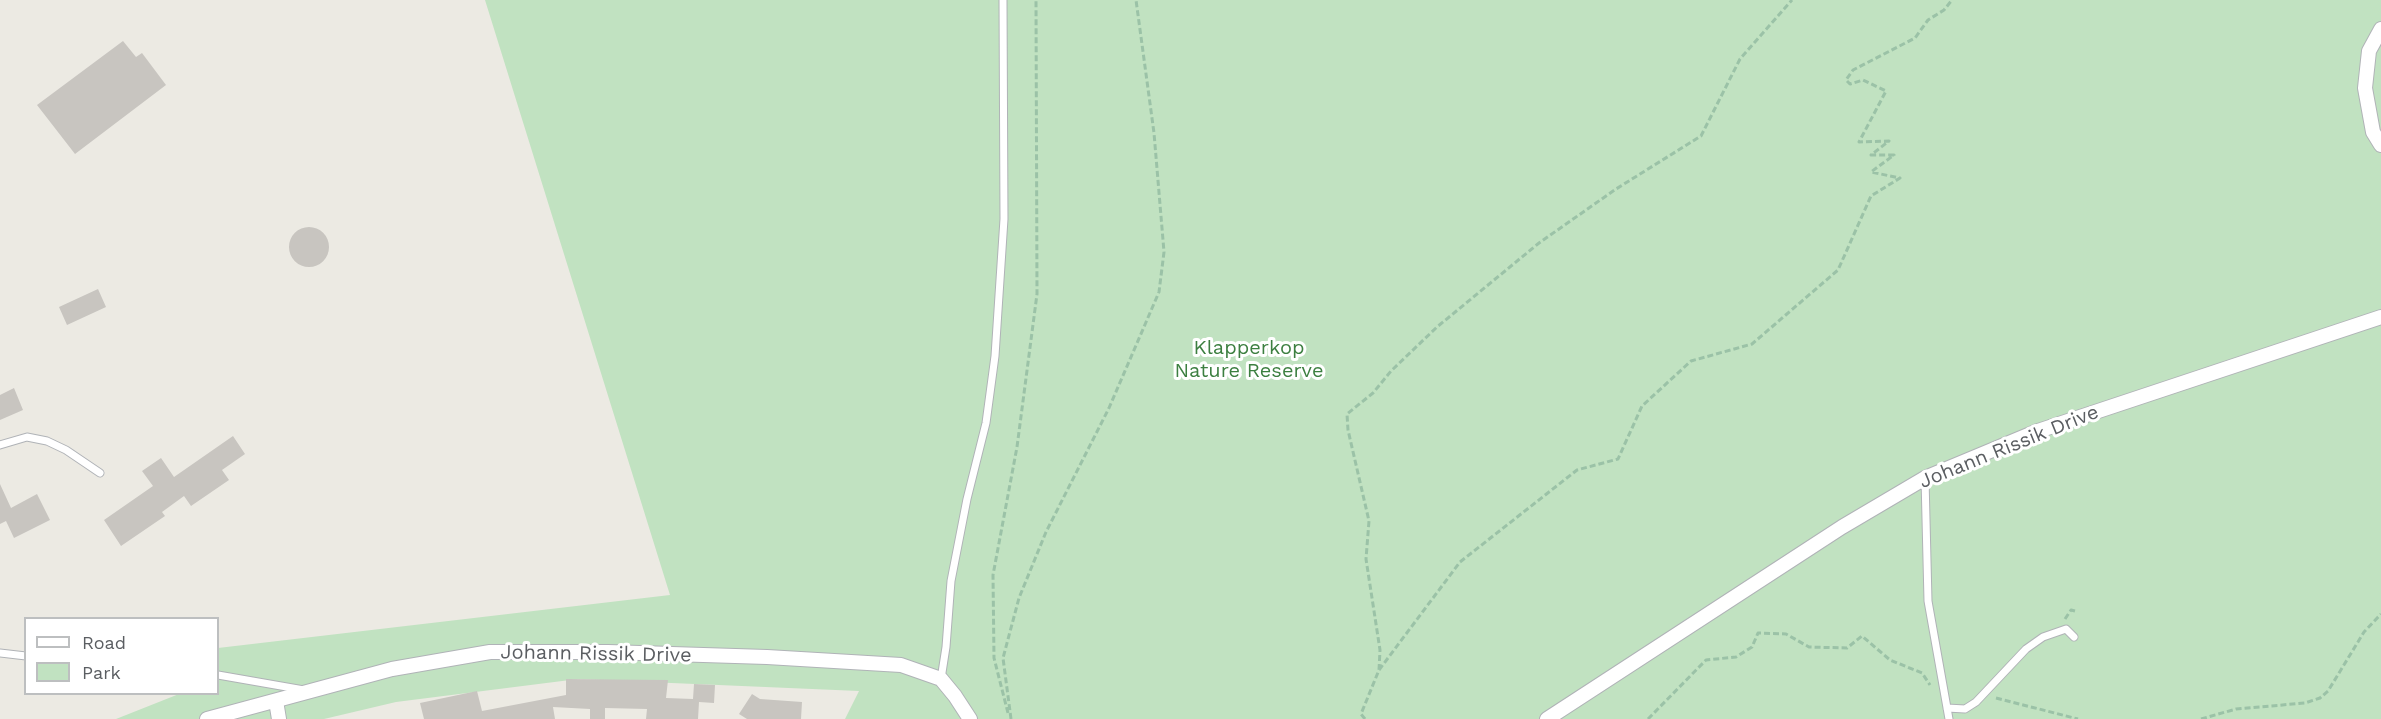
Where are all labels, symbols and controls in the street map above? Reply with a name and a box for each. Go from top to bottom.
park label: Klapperkop Nature Reserve [1174,336,1324,383]
street label: Johann Rissik Drive [1916,400,2102,494]
legend [24,617,219,695]
text: Road [82,632,126,653]
street label: Johann Rissik Drive [500,640,692,668]
text: Park [82,662,121,683]

